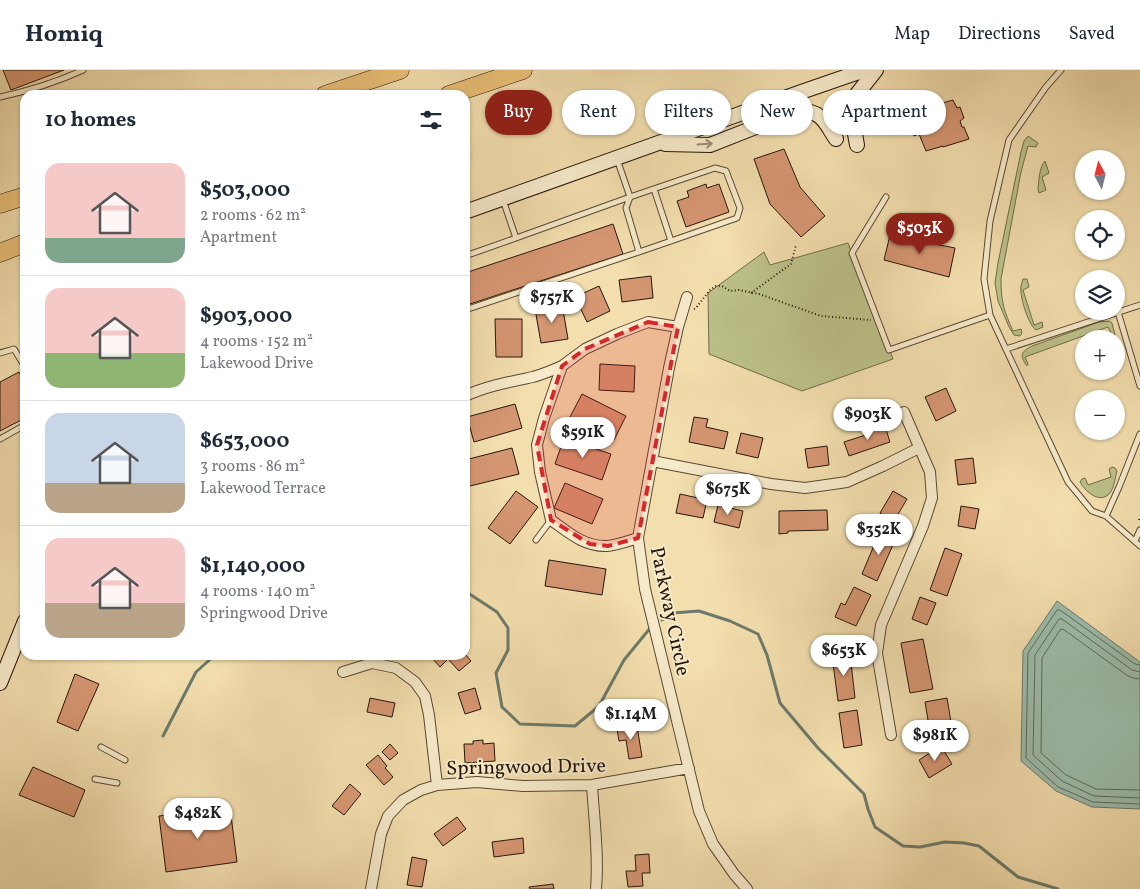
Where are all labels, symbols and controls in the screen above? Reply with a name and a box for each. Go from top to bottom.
text: Homiq [25,18,103,52]
text: Map [894,22,930,47]
text: Directions [958,22,1041,47]
text: Saved [1069,22,1115,47]
chip: Buy [485,90,552,135]
chip: Rent [562,90,635,135]
chip: Filters [645,90,731,135]
chip: New [741,90,813,135]
chip: Apartment [823,90,946,135]
text: 10 homes [45,106,136,135]
icon: filters [417,106,445,134]
one-way arrow [697,139,713,148]
north arrow [1075,150,1125,200]
map controls [1075,150,1125,440]
text: $503,000 [200,176,290,205]
icon: home [85,183,145,243]
text: 2 rooms · 62 m² [200,205,306,227]
button: locate [1075,210,1125,260]
pin: $503K [885,212,955,255]
text: $503K [897,218,943,240]
text: Apartment [200,227,277,249]
button: layers [1075,270,1125,320]
pin: $757K [517,282,587,324]
text: $757K [530,287,574,309]
text: $903,000 [200,302,292,331]
icon: home [85,308,145,368]
button: + [1075,330,1125,380]
text: 4 rooms · 152 m² [200,331,313,353]
text: Lakewood Drive [200,353,313,375]
button: − [1075,390,1125,440]
pin: $903K [833,398,903,441]
text: $903K [844,404,892,426]
pin: $591K [548,416,618,459]
text: $591K [561,422,605,444]
text: $653,000 [200,427,289,456]
icon: home [85,433,145,493]
text: 3 rooms · 86 m² [200,456,305,478]
pin: $675K [693,474,763,516]
text: Lakewood Terrace [200,478,326,500]
text: $675K [706,479,750,501]
pin: $352K [844,514,914,556]
text: $352K [857,519,901,541]
street label: Parkway Circle [642,544,696,679]
text: $1,140,000 [200,552,305,581]
icon: home [85,558,145,618]
text: 4 rooms · 140 m² [200,581,315,603]
text: Springwood Drive [200,603,328,625]
pin: $653K [809,634,879,677]
text: $653K [821,640,867,662]
pin: $1.14M [590,698,672,741]
text: $1.14M [605,704,657,726]
pin: $981K [900,720,970,762]
text: $981K [913,725,957,747]
street label: Springwood Drive [446,753,606,783]
pin: $482K [163,798,233,840]
text: $482K [175,803,221,825]

